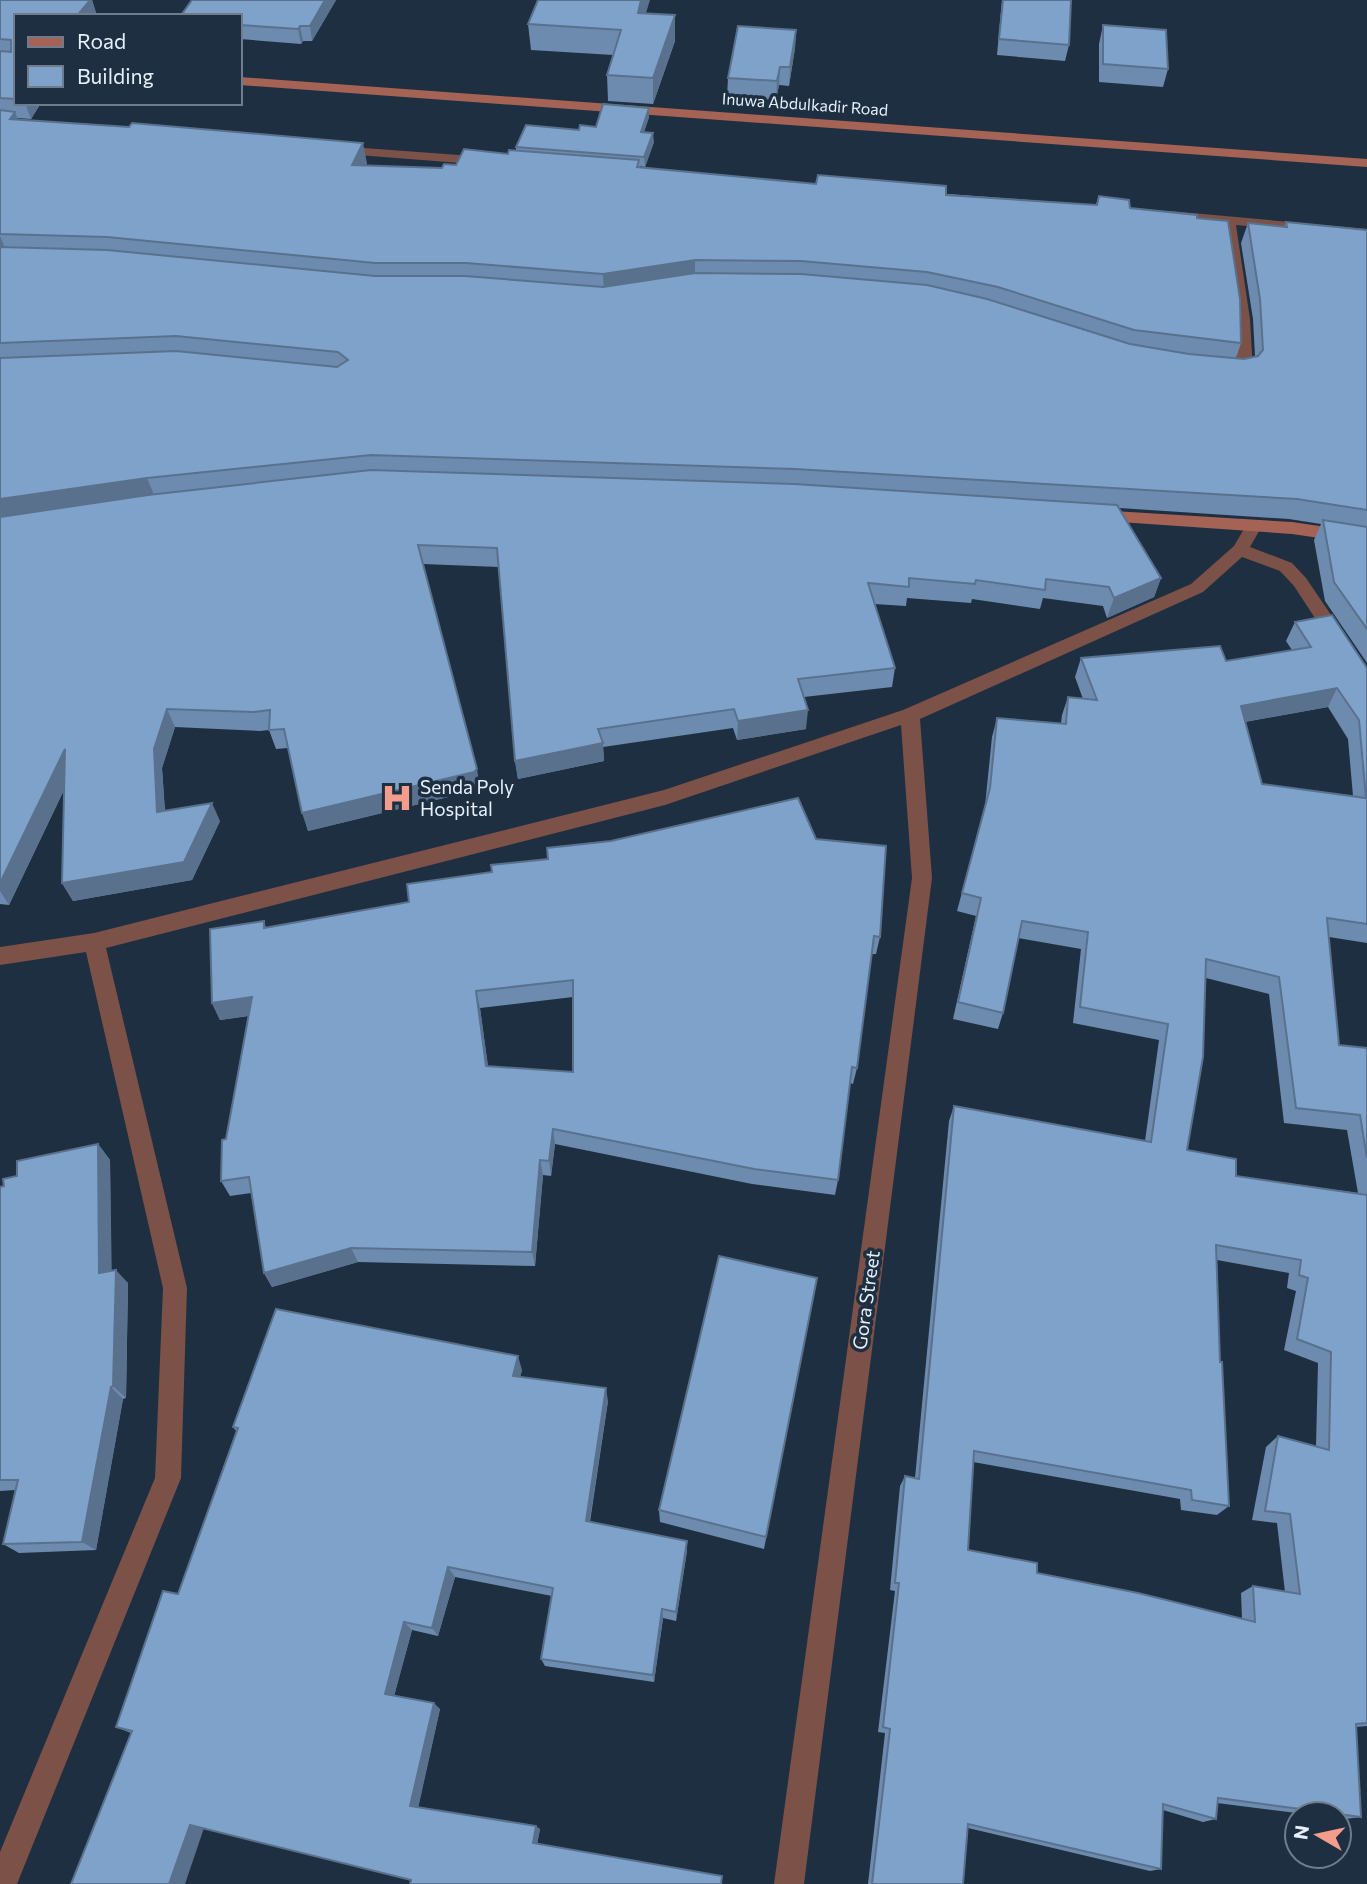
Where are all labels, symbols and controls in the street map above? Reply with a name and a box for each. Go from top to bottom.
legend [14,14,242,105]
text: Road [77,28,126,53]
text: Building [77,63,154,88]
street label: Inuwa Abdulkadir Road [721,88,889,119]
place label: Senda Poly Hospital [420,775,514,820]
hospital icon: Senda Poly Hospital [380,781,414,815]
street label: Gora Street [847,1249,884,1351]
north arrow [1283,1800,1353,1870]
text: N [1288,1823,1313,1841]

